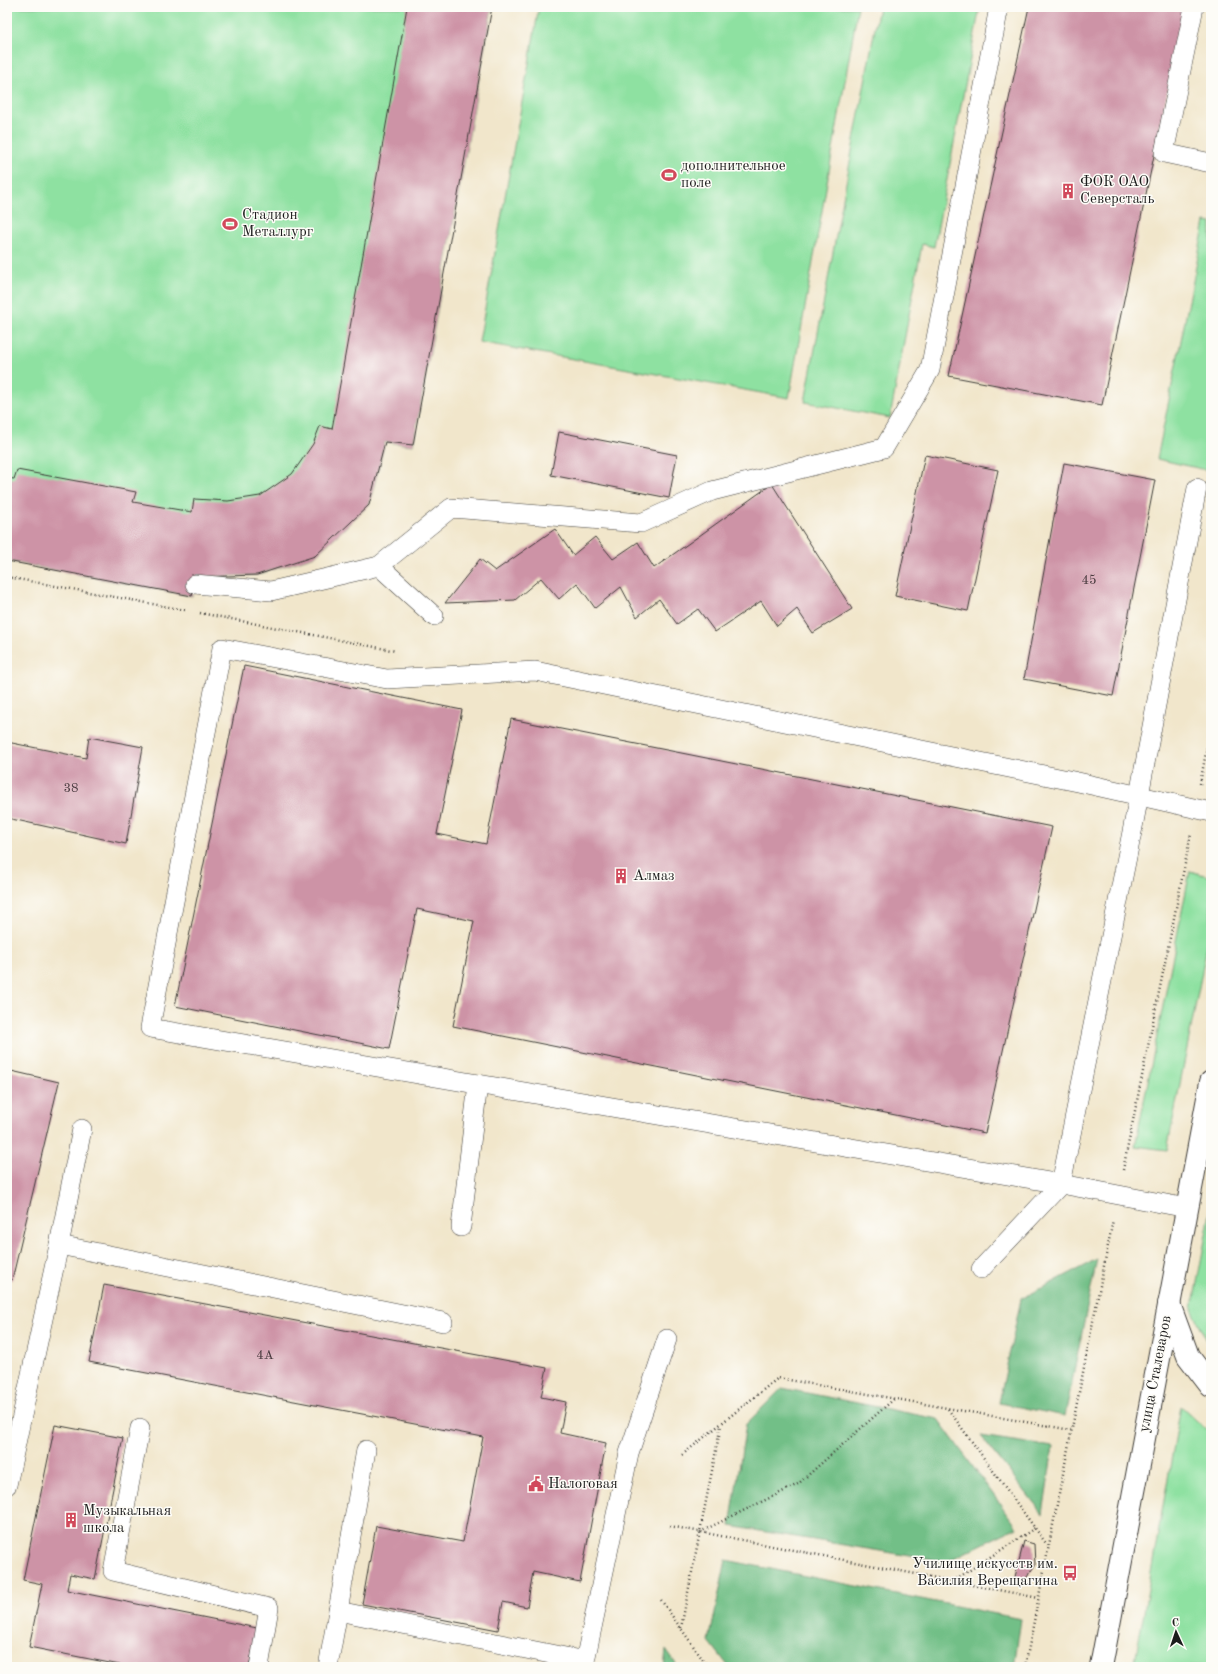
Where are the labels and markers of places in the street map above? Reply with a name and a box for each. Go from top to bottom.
place label: дополнительное поле [681,159,786,191]
sports icon: дополнительное поле [660,166,678,184]
place label: ФОК ОАО Северсталь [1080,175,1154,207]
building icon: ФОК ОАО Северсталь [1059,182,1077,200]
place label: Стадион Металлург [242,208,313,240]
sports icon: Стадион Металлург [221,215,239,233]
building icon: Алмаз [612,867,630,885]
place label: Алмаз [633,869,675,884]
public building icon: Налоговая [527,1475,545,1493]
place label: Налоговая [548,1477,618,1492]
place label: Музыкальная школа [83,1504,171,1536]
building icon: Музыкальная школа [62,1511,80,1529]
place label: Училище искусств им. Василия Верещагина [912,1557,1059,1589]
bus stop icon: Училище искусств им. Василия Верещагина [1061,1564,1079,1582]

